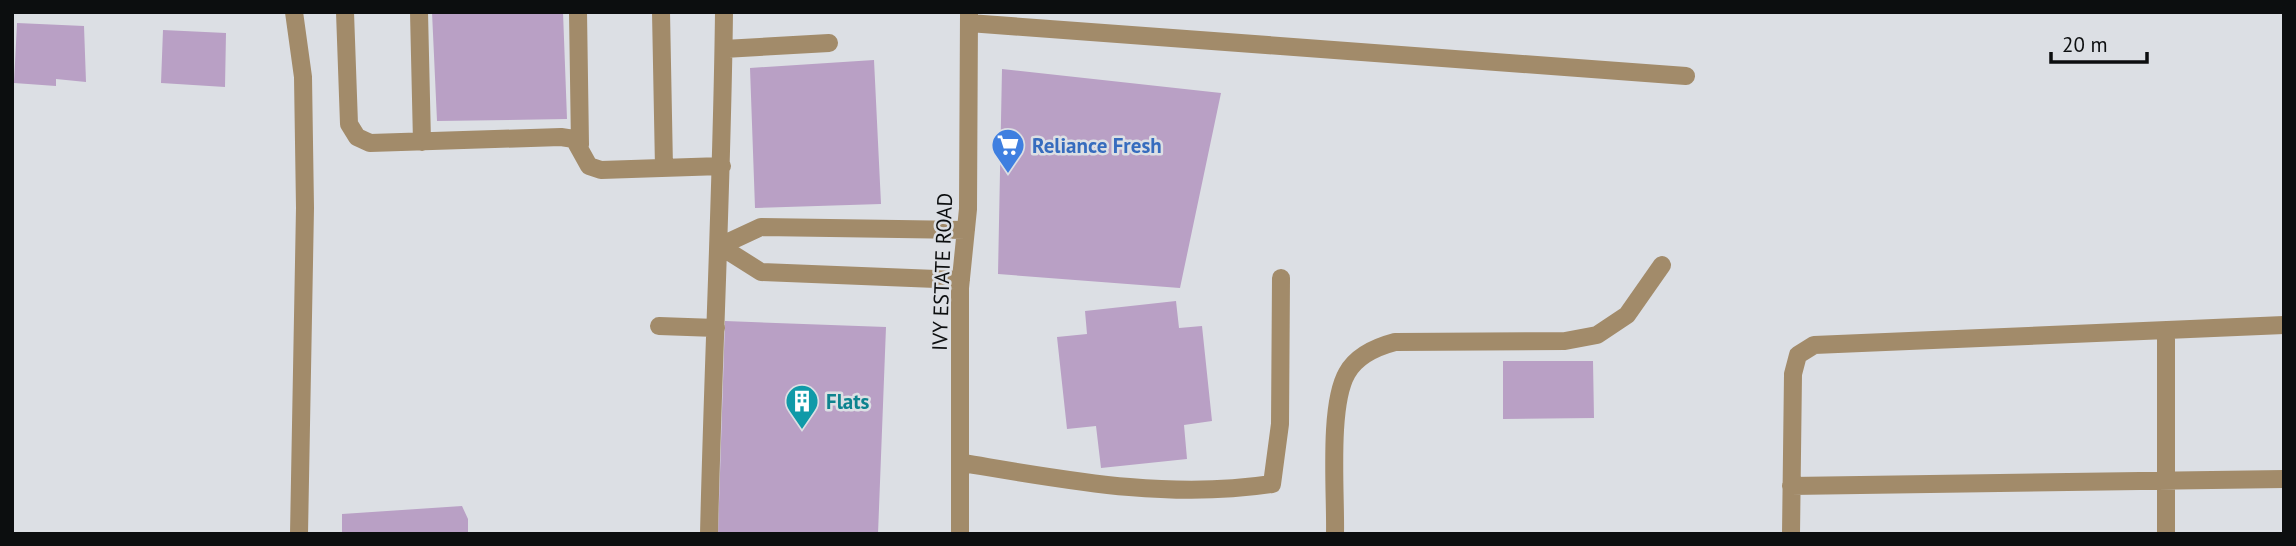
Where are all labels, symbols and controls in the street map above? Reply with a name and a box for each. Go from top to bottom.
scale bar [2051,21,2147,65]
text: 20 m [2062,31,2108,58]
supermarket icon: Reliance Fresh [989,126,1027,175]
place label: Reliance Fresh [1032,132,1162,159]
street label: IVY ESTATE ROAD [926,192,958,352]
building icon: Flats [783,382,821,431]
place label: Flats [826,388,870,415]

